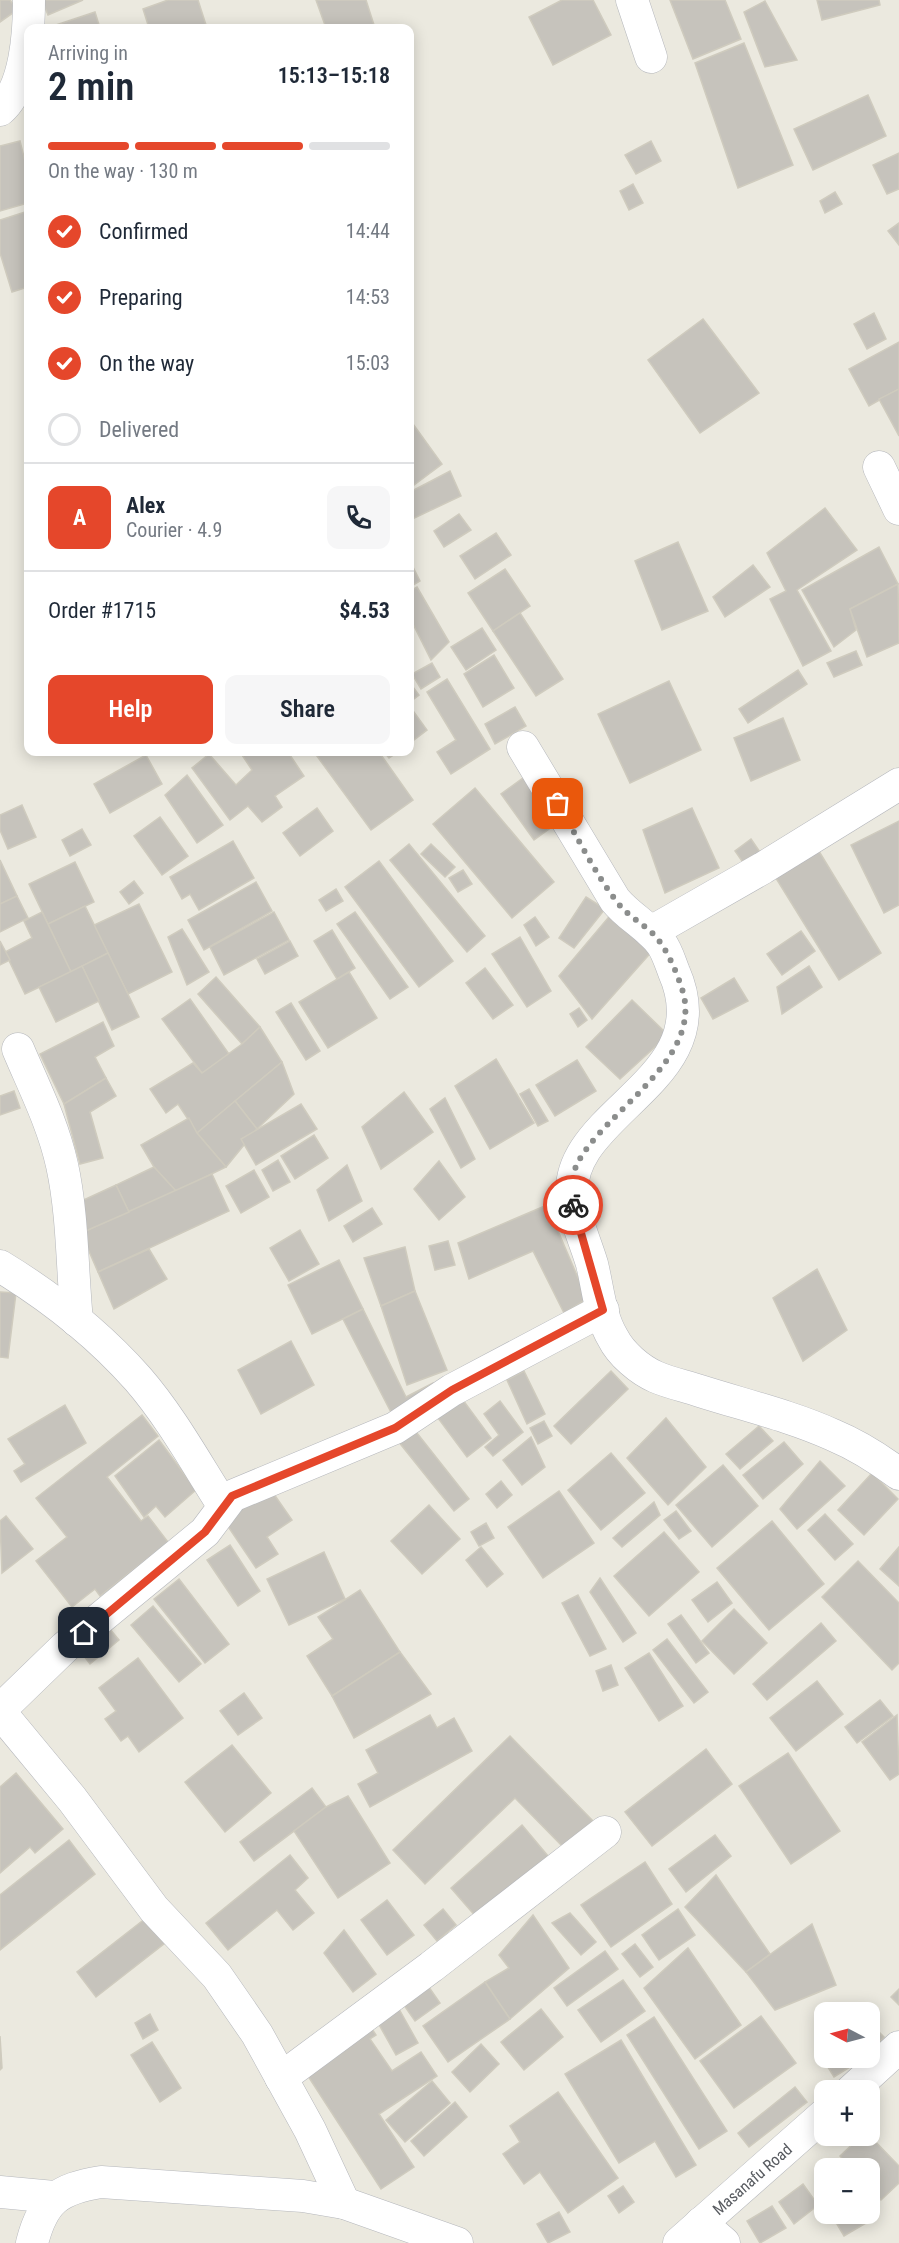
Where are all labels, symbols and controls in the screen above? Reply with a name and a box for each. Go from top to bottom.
text: Arriving in [48,41,128,65]
text: 15:13–15:18 [278,63,390,88]
text: 2 min [48,64,134,110]
text: On the way · 130 m [48,159,198,183]
icon: check [48,215,81,248]
text: Confirmed [99,219,188,244]
text: 14:44 [346,219,390,243]
icon: check [48,281,81,314]
text: Preparing [99,285,183,310]
text: 14:53 [346,285,390,309]
icon: check [48,347,81,380]
text: On the way [99,351,194,376]
text: 15:03 [346,351,390,375]
text: Delivered [99,417,179,442]
button: phone [327,486,390,549]
text: Alex [126,493,165,518]
text: A [73,505,86,530]
text: Courier · 4.9 [126,518,222,542]
text: Order #1715 [48,598,156,623]
text: $4.53 [339,598,390,623]
button: Help [48,675,213,744]
button: Share [225,675,390,744]
pin [532,778,583,829]
icon: bag [541,787,574,820]
courier [543,1175,603,1235]
icon: bike [557,1189,590,1222]
pin [58,1607,109,1658]
icon: home [67,1616,100,1649]
north arrow [814,2002,880,2068]
map controls [814,2002,880,2224]
button: + [814,2080,880,2146]
street label: Masanafu Road [709,2140,796,2219]
button: − [814,2158,880,2224]

